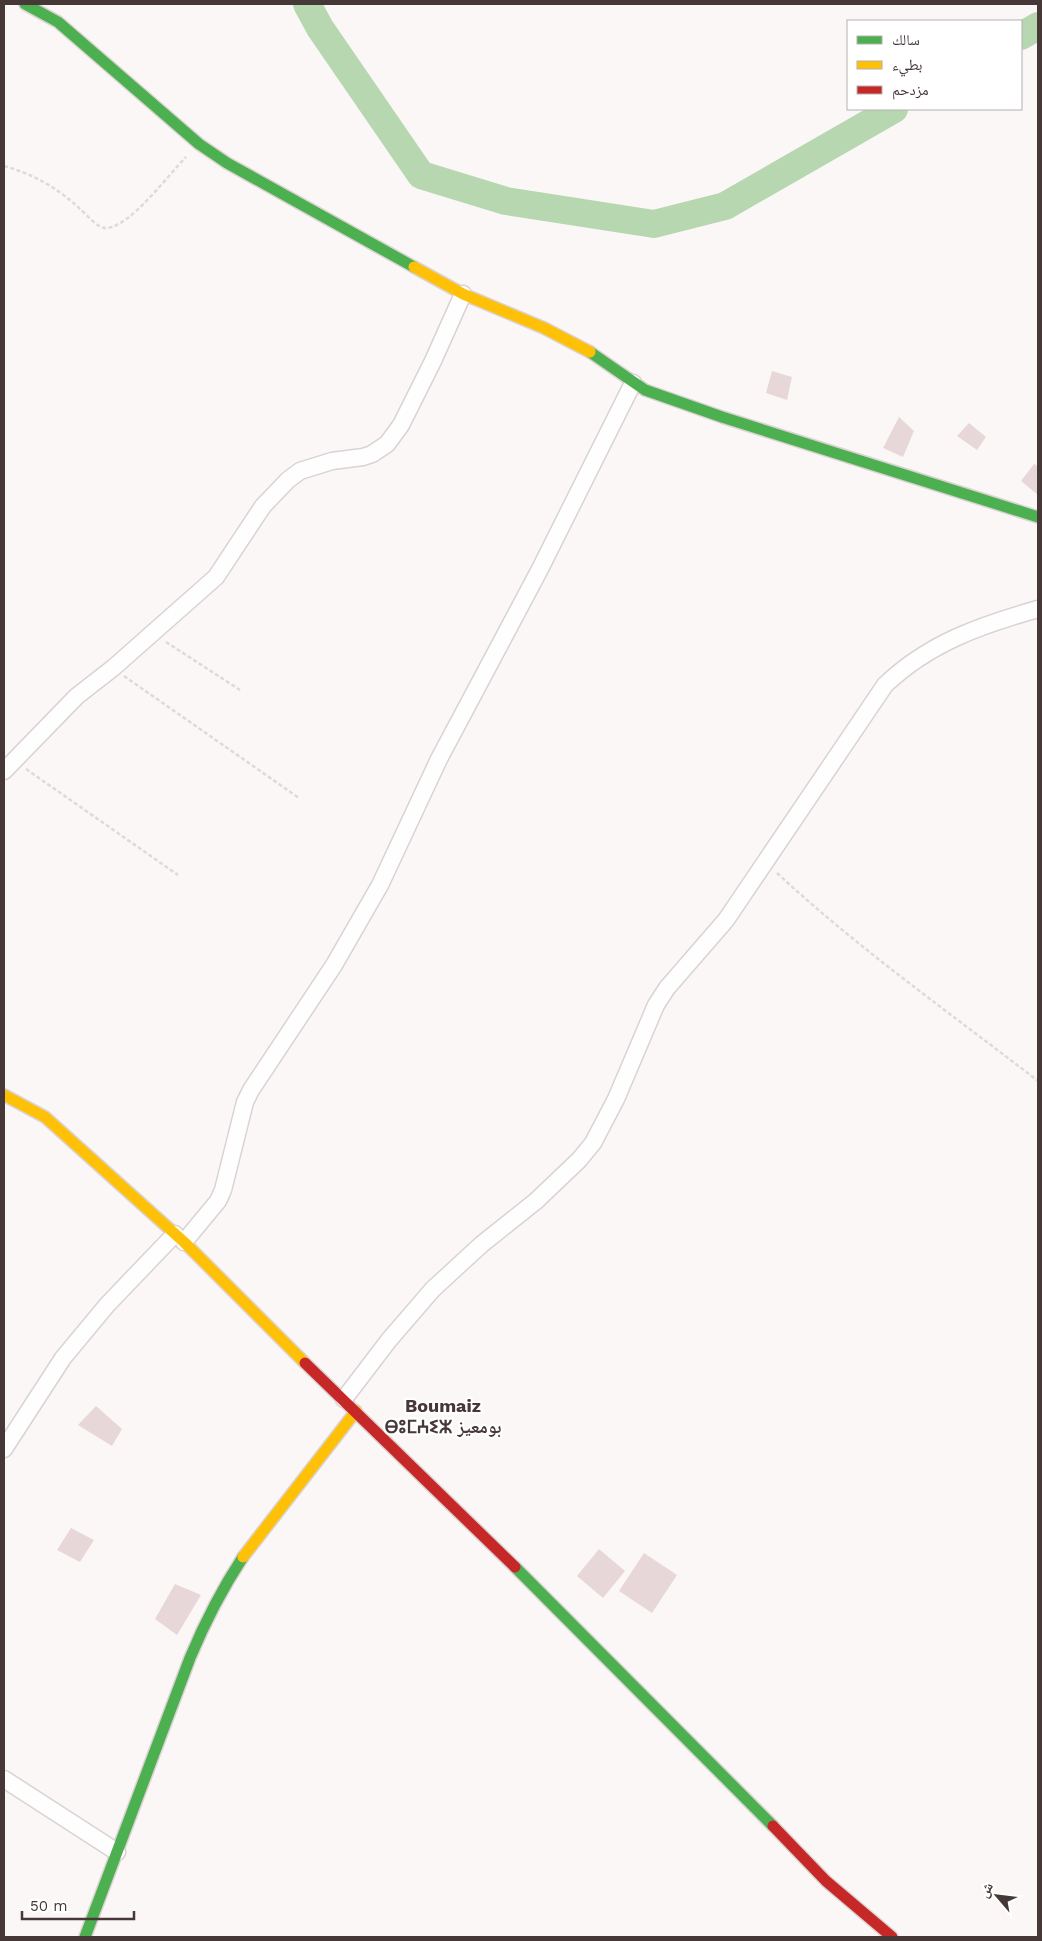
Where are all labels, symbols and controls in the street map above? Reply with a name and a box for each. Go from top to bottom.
legend [847,20,1022,110]
text: سالك [892,31,920,49]
text: بطيء [892,56,922,77]
text: مزدحم [892,81,929,100]
district label: Boumaiz ⴱⵓⵎⵄⵉⵣ بومعيز [385,1395,502,1438]
north arrow [972,1871,1022,1921]
text: ش [975,1879,997,1901]
scale bar [22,1888,135,1920]
text: 50 m [30,1897,67,1915]

